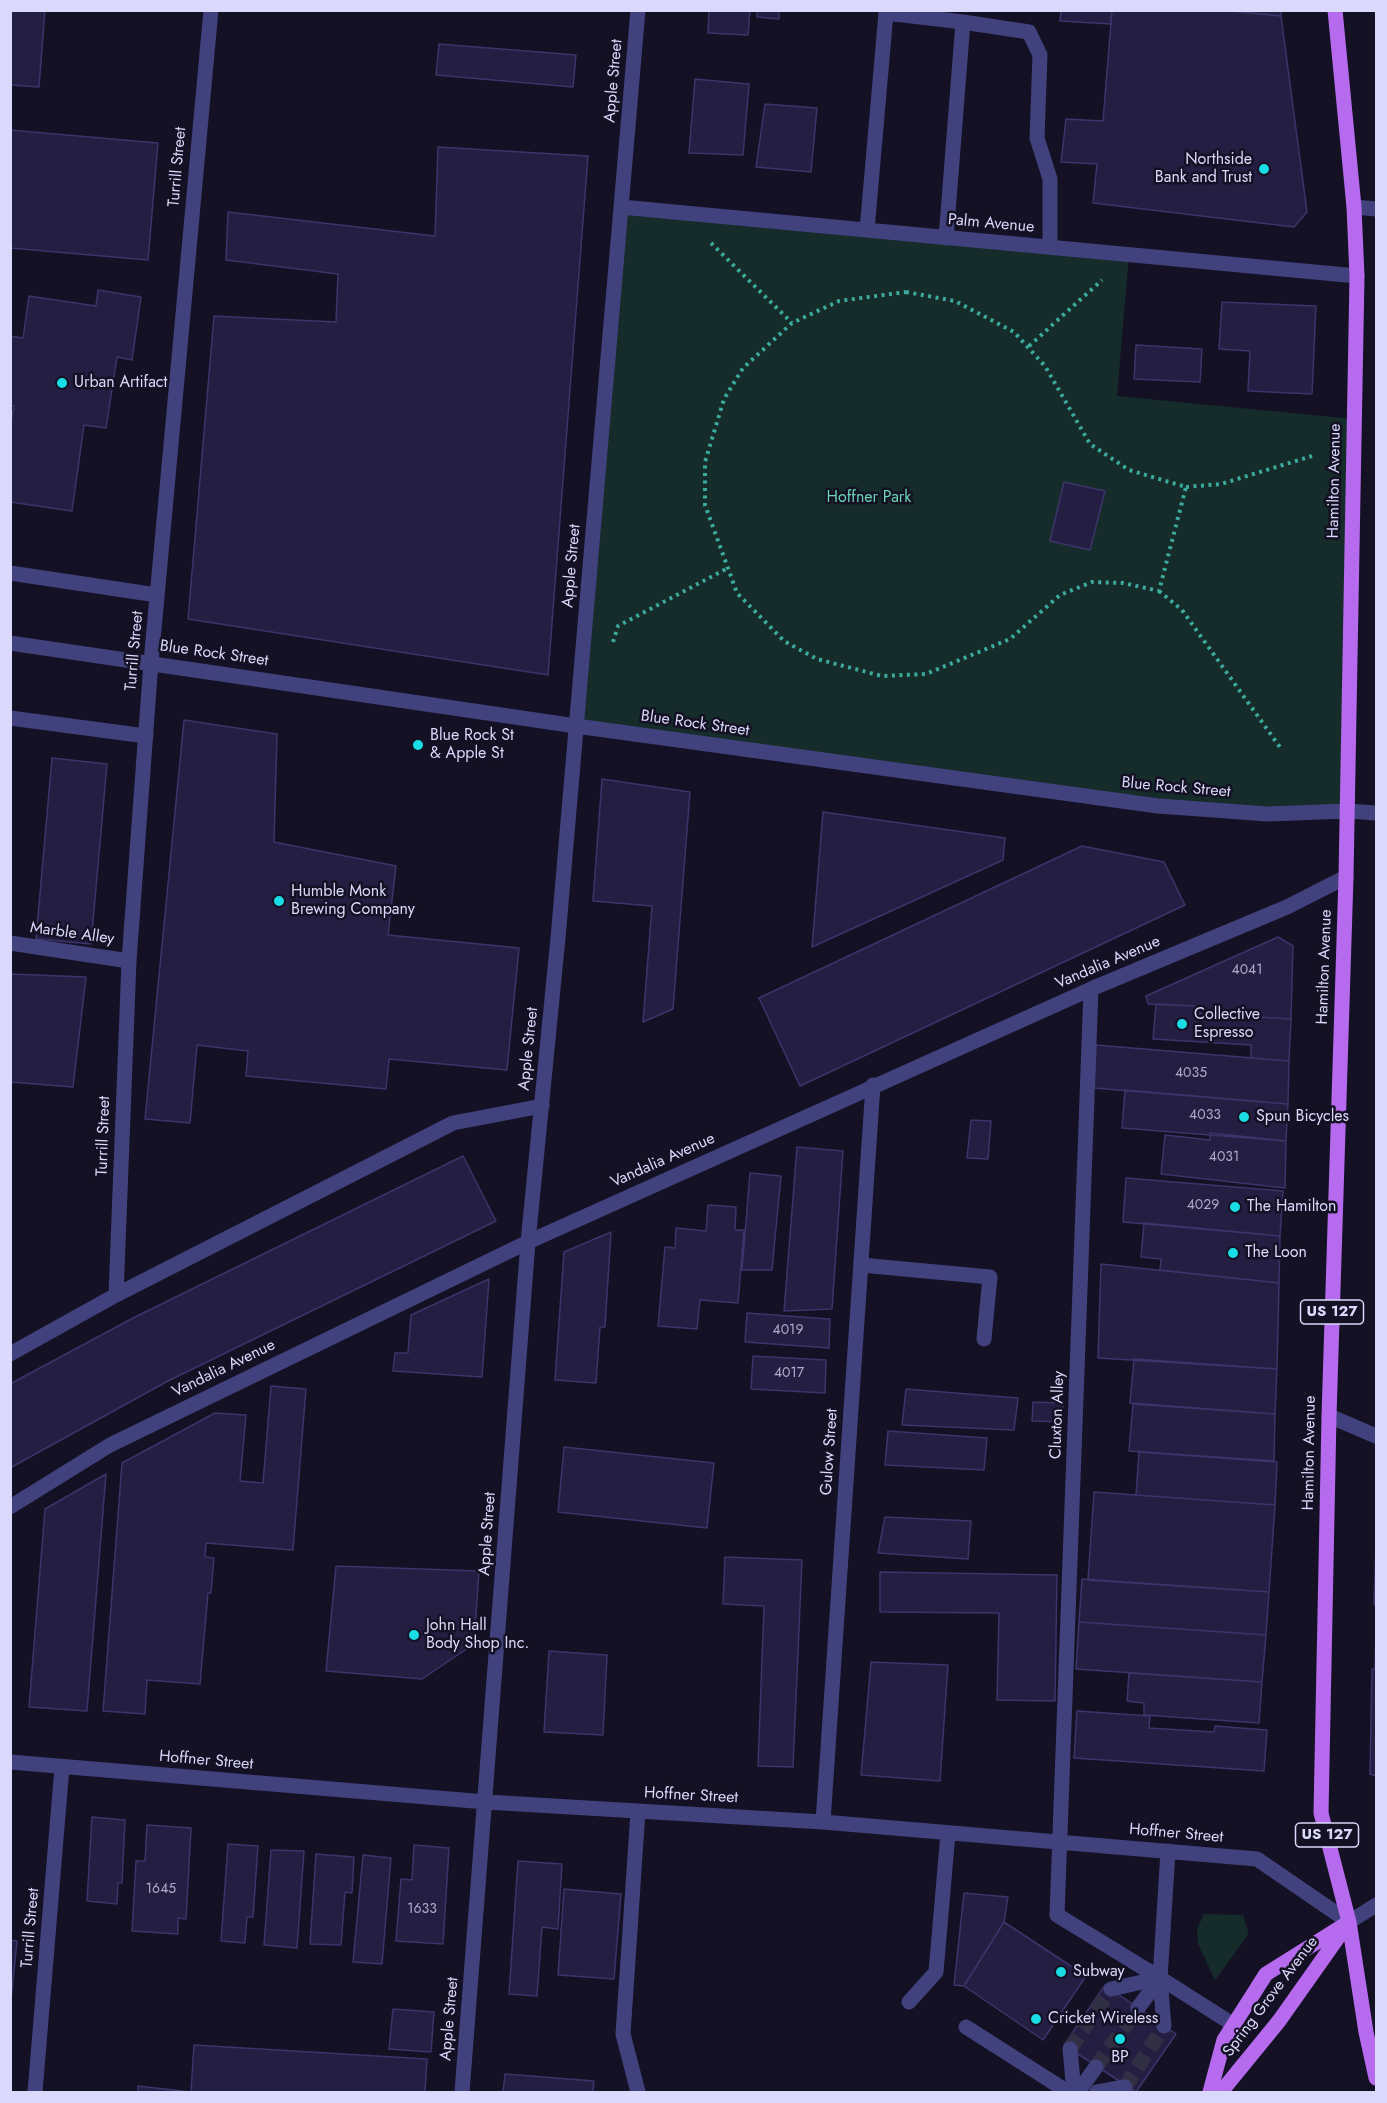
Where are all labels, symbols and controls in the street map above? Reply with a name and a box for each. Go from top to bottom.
street label: Apple Street [601,38,627,124]
street label: Turrill Street [165,126,191,208]
place label: Northside Bank and Trust [1155,150,1252,188]
marker: Northside Bank and Trust [1257,162,1271,176]
street label: Palm Avenue [947,211,1035,237]
place label: Urban Artifact [74,373,167,393]
marker: Urban Artifact [55,376,69,390]
street label: Hamilton Avenue [1324,423,1346,539]
park label: Hoffner Park [827,488,911,508]
street label: Apple Street [559,523,585,609]
street label: Turrill Street [122,610,148,692]
street label: Blue Rock Street [158,637,270,671]
street label: Blue Rock Street [639,707,751,741]
place label: Blue Rock St & Apple St [430,726,514,764]
marker: Blue Rock St & Apple St [411,738,425,752]
street label: Blue Rock Street [1121,774,1231,802]
place label: Humble Monk Brewing Company [291,882,415,920]
marker: Humble Monk Brewing Company [272,894,286,908]
street label: Hamilton Avenue [1313,909,1337,1025]
street label: Marble Alley [29,919,115,949]
street label: Vandalia Avenue [1053,932,1163,994]
house number: 4041 [1231,963,1263,979]
place label: Collective Espresso [1194,1005,1260,1043]
street label: Apple Street [515,1006,543,1092]
marker: Collective Espresso [1175,1017,1189,1031]
house number: 4035 [1175,1066,1207,1082]
street label: Turrill Street [93,1096,115,1176]
place label: Spun Bicycles [1256,1107,1349,1127]
house number: 4033 [1189,1108,1221,1124]
marker: Spun Bicycles [1237,1110,1251,1124]
street label: Vandalia Avenue [608,1129,718,1193]
house number: 4031 [1209,1150,1239,1166]
place label: The Hamilton [1247,1197,1336,1217]
house number: 4029 [1187,1198,1219,1214]
marker: The Hamilton [1228,1200,1242,1214]
place label: The Loon [1245,1243,1307,1263]
marker: The Loon [1226,1246,1240,1260]
road number: US 127 [1300,1300,1364,1324]
house number: 4019 [773,1323,803,1339]
street label: Vandalia Avenue [169,1336,279,1402]
house number: 4017 [774,1366,804,1382]
street label: Cluxton Alley [1047,1370,1069,1460]
street label: Hamilton Avenue [1299,1395,1321,1511]
street label: Gulow Street [817,1408,843,1496]
street label: Apple Street [476,1492,500,1576]
place label: John Hall Body Shop Inc. [426,1616,529,1654]
marker: John Hall Body Shop Inc. [407,1628,421,1642]
street label: Hoffner Street [158,1747,254,1775]
street label: Hoffner Street [643,1784,739,1808]
street label: Hoffner Street [1128,1820,1224,1848]
road number: US 127 [1296,1823,1358,1847]
house number: 1645 [146,1882,176,1898]
street label: Turrill Street [18,1887,44,1969]
house number: 1633 [407,1902,437,1918]
street label: Spring Grove Avenue [1219,1933,1323,2061]
place label: Subway [1073,1962,1125,1982]
marker: Subway [1054,1965,1068,1979]
street label: Apple Street [437,1976,463,2062]
place label: Cricket Wireless [1048,2009,1158,2029]
marker: Cricket Wireless [1029,2012,1043,2026]
marker: BP [1113,2032,1127,2046]
place label: BP [1111,2048,1129,2068]

